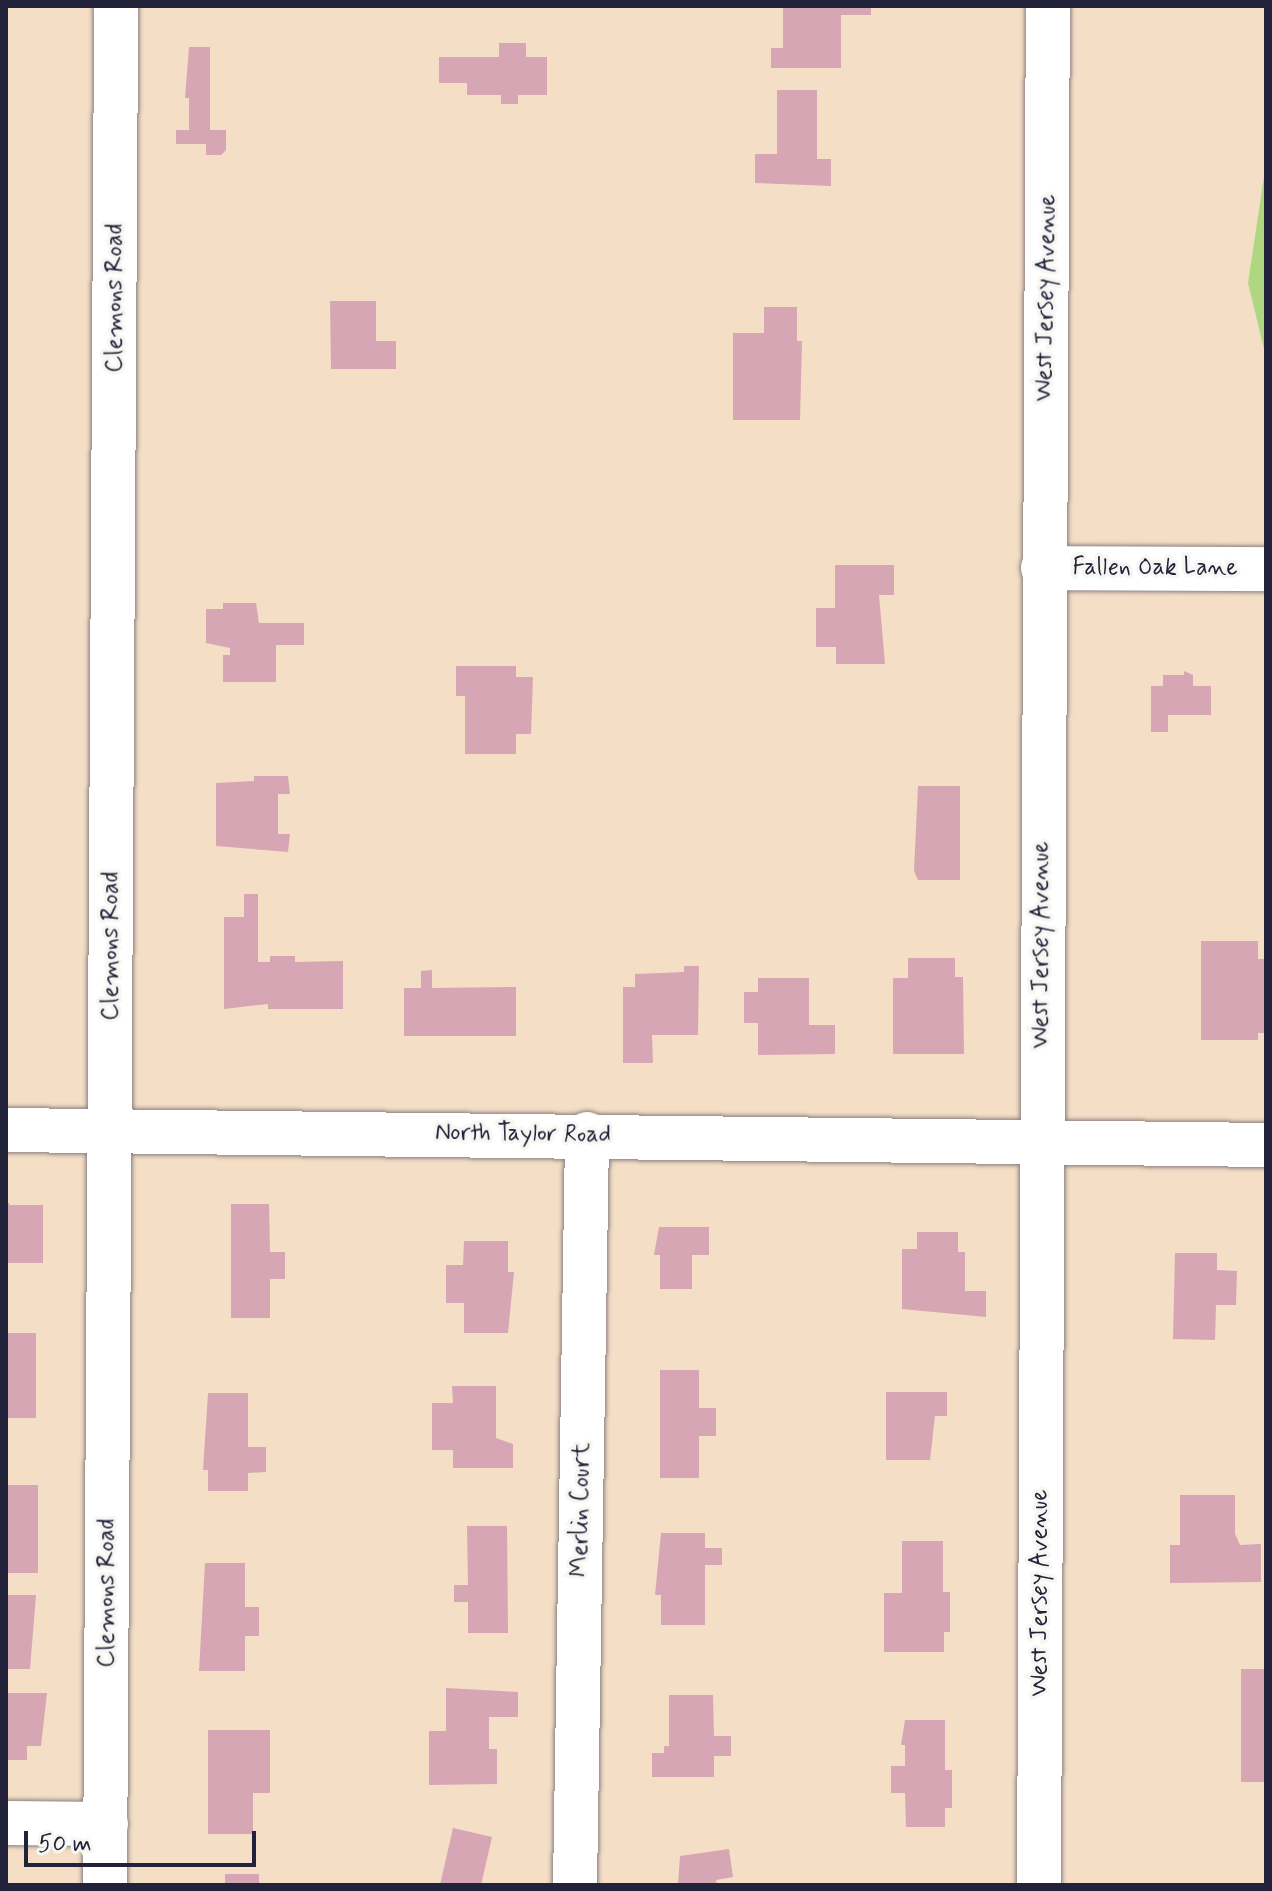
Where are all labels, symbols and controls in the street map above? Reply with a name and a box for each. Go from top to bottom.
street label: West Jersey Avenue [1030,195,1062,401]
street label: Clemons Road [101,224,129,372]
street label: Fallen Oak Lane [1074,554,1236,582]
street label: West Jersey Avenue [1027,843,1055,1047]
street label: Clemons Road [97,872,125,1020]
street label: North Taylor Road [435,1118,611,1150]
street label: Merlin Court [565,1443,597,1577]
street label: West Jersey Avenue [1026,1491,1054,1695]
street label: Clemons Road [93,1519,121,1667]
scale bar [28,1815,260,1865]
text: 50 m [38,1829,92,1860]

